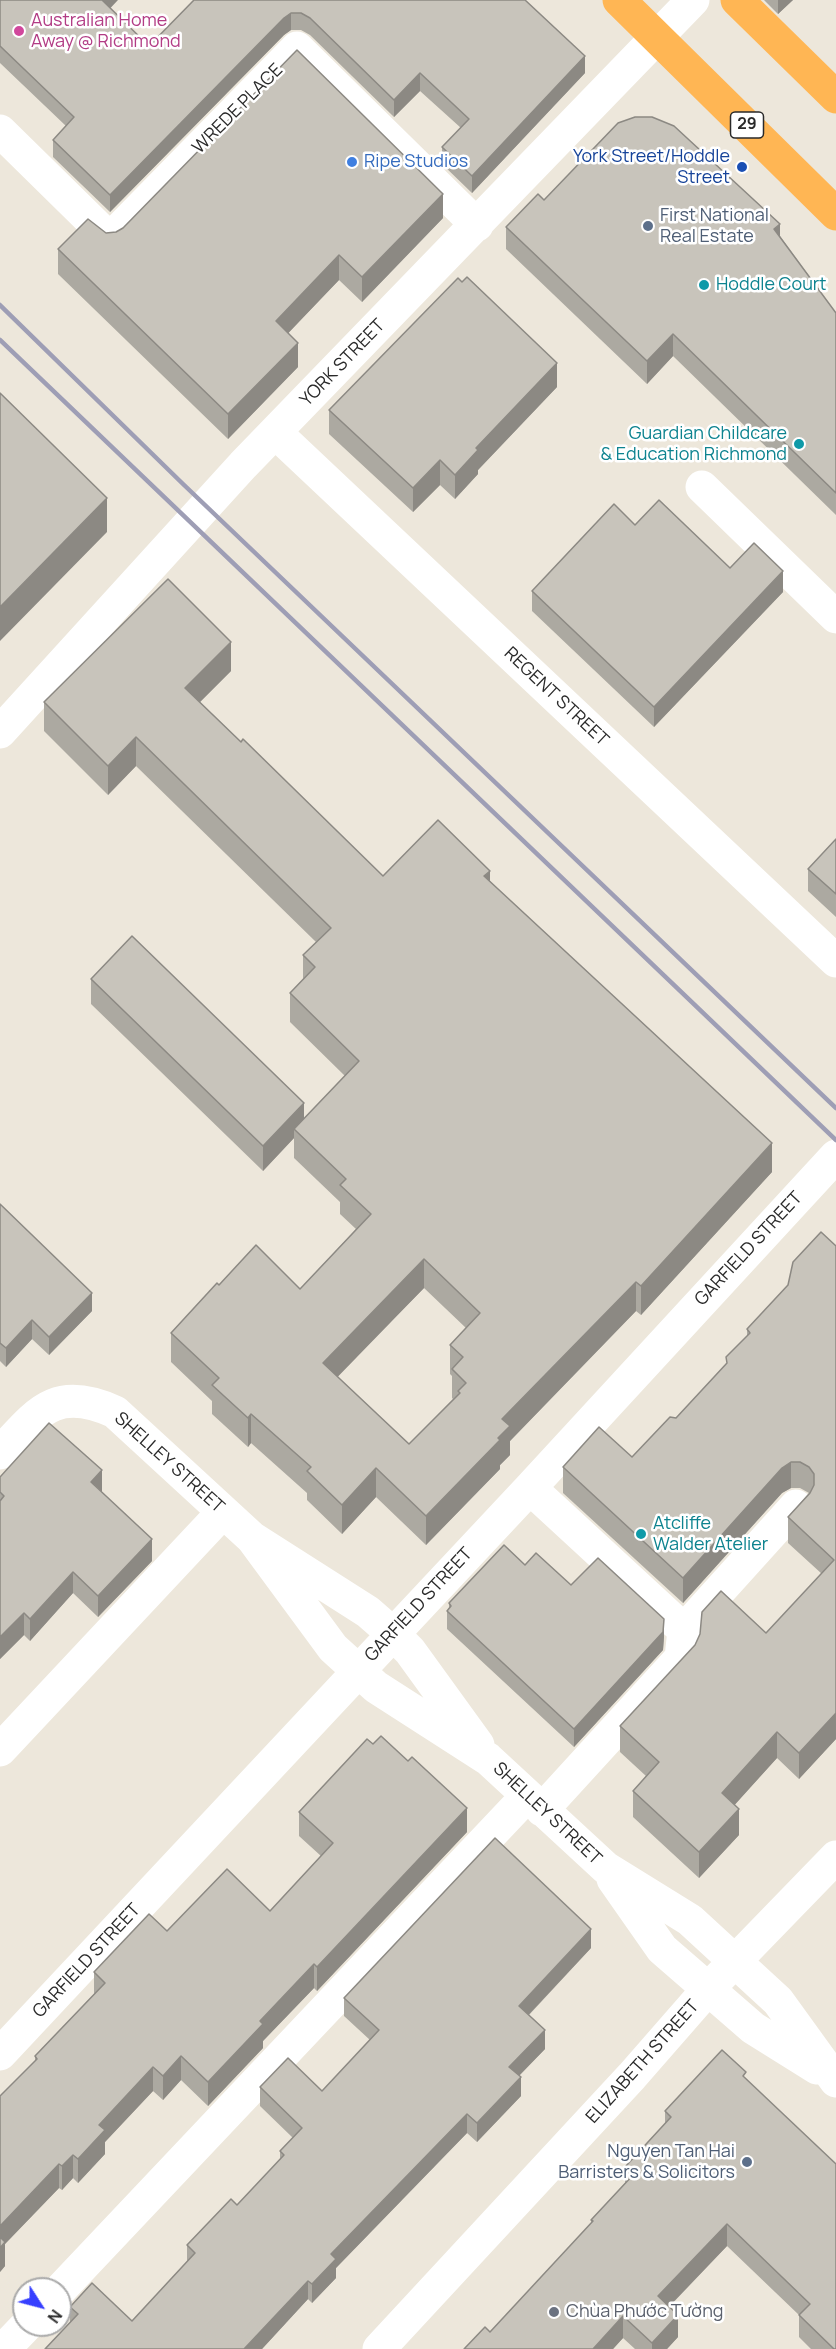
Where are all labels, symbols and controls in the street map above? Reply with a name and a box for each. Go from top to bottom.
place label: Australian Home Away @ Richmond [31,10,181,52]
marker: Australian Home Away @ Richmond [12,24,26,38]
street label: WREDE PLACE [188,59,288,159]
road number: 29 [730,112,764,138]
place label: York Street/Hoddle Street [573,146,730,188]
place label: Ripe Studios [364,151,468,173]
marker: Ripe Studios [345,155,359,169]
marker: York Street/Hoddle Street [735,160,749,174]
place label: First National Real Estate [660,205,769,248]
marker: First National Real Estate [641,219,655,233]
place label: Hoddle Court [716,274,827,296]
marker: Hoddle Court [697,278,711,292]
street label: YORK STREET [296,315,390,411]
place label: Guardian Childcare & Education Richmond [600,423,787,466]
marker: Guardian Childcare & Education Richmond [792,437,806,451]
street label: REGENT STREET [499,643,613,751]
street label: GARFIELD STREET [691,1188,807,1310]
street label: SHELLEY STREET [110,1408,228,1518]
place label: Atcliffe Walder Atelier [653,1513,768,1556]
marker: Atcliffe Walder Atelier [634,1527,648,1541]
street label: GARFIELD STREET [361,1544,477,1666]
street label: SHELLEY STREET [488,1758,606,1870]
street label: GARFIELD STREET [29,1900,145,2022]
street label: ELIZABETH STREET [582,1996,704,2128]
place label: Nguyen Tan Hai Barristers & Solicitors [558,2141,735,2184]
marker: Nguyen Tan Hai Barristers & Solicitors [740,2155,754,2169]
north arrow [12,2277,72,2337]
place label: Chùa Phước Tường [566,2301,723,2323]
text: N [43,2305,67,2328]
marker: Chùa Phước Tường [547,2305,561,2319]

